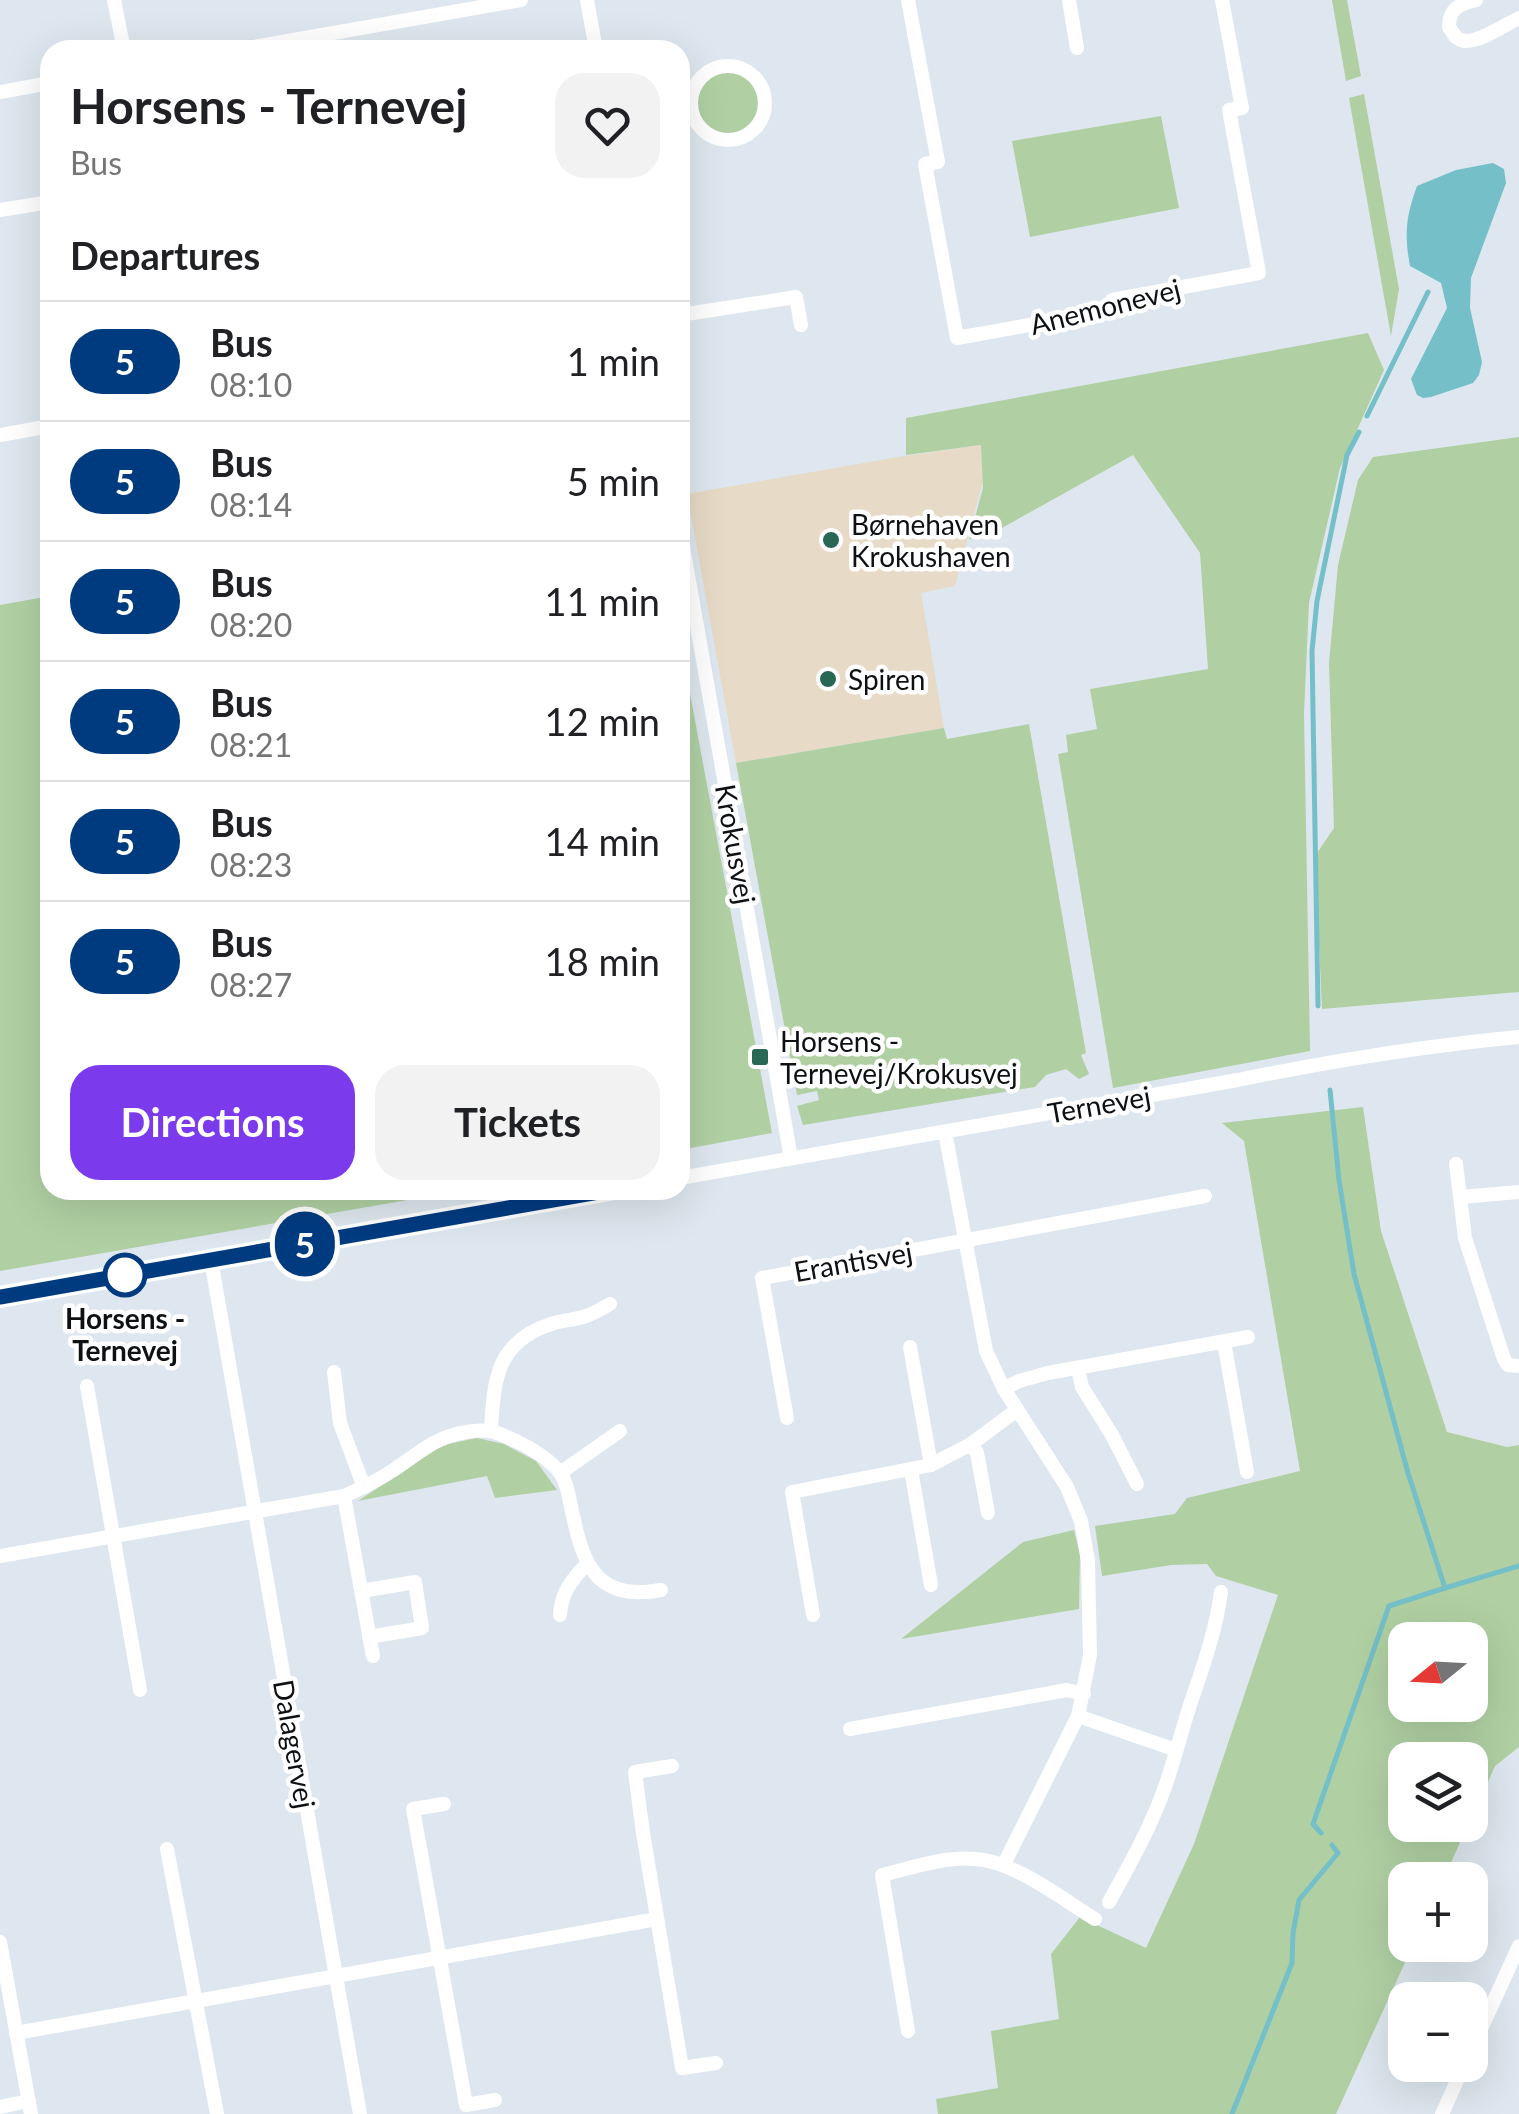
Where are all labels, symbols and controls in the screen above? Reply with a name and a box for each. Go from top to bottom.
button: heart [555,73,660,178]
text: Horsens - Ternevej [70,77,467,134]
text: Bus [70,143,122,182]
text: Departures [70,232,260,278]
street label: Anemonevej [1026,271,1184,341]
text: Bus [210,319,273,365]
text: 1 min [567,338,660,384]
text: 5 [115,340,135,382]
text: 08:10 [210,365,292,404]
text: Bus [210,439,273,485]
text: 5 min [567,458,660,504]
text: 5 [115,460,135,502]
text: 08:14 [210,485,292,524]
place label: Børnehaven Krokushaven [851,507,1011,573]
marker: Børnehaven Krokushaven [820,529,842,551]
text: Bus [210,559,273,605]
text: 11 min [545,578,660,624]
text: 5 [115,580,135,622]
text: 08:20 [210,605,292,644]
place label: Spiren [848,662,925,696]
marker: Spiren [817,668,839,690]
text: Bus [210,679,273,725]
text: 12 min [545,698,660,744]
text: 5 [115,700,135,742]
text: 08:21 [210,725,292,764]
street label: Krokusvej [709,781,763,907]
text: Bus [210,799,273,845]
text: 14 min [545,818,660,864]
text: 5 [115,820,135,862]
text: 08:23 [210,845,292,884]
text: Bus [210,919,273,965]
text: 18 min [545,938,660,984]
text: 5 [115,940,135,982]
text: 08:27 [210,965,292,1004]
place label: Horsens - Ternevej/Krokusvej [780,1024,1018,1090]
marker: Horsens - Ternevej/Krokusvej [749,1046,771,1068]
button: Directions [70,1065,355,1180]
button: Tickets [375,1065,660,1180]
street label: Ternevej [1045,1078,1153,1130]
line badge: 5 [272,1212,338,1276]
text: 5 [295,1223,315,1265]
street label: Erantisvej [791,1234,915,1288]
marker: Horsens - Ternevej [104,1254,146,1296]
place label: Horsens - Ternevej [65,1301,185,1367]
north arrow [1388,1622,1488,1722]
map controls [1388,1622,1488,2082]
street label: Dalagervej [267,1677,323,1811]
button: layers [1388,1742,1488,1842]
button: + [1388,1862,1488,1962]
button: − [1388,1982,1488,2082]

